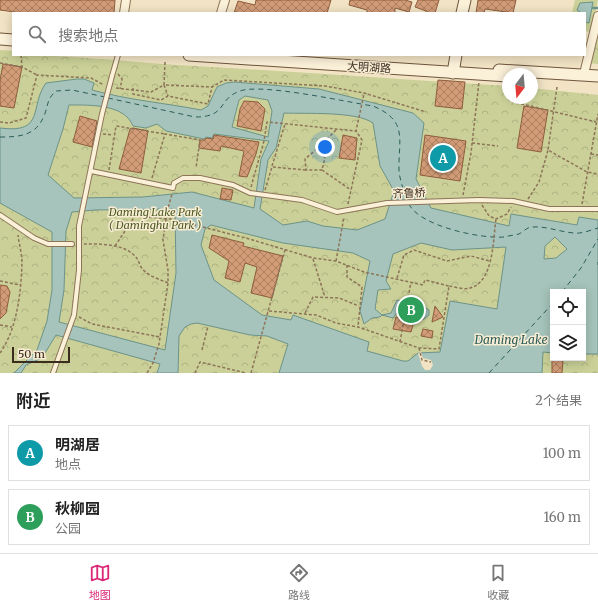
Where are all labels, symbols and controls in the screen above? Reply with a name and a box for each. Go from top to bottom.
search box [12,12,586,56]
icon: search [26,23,48,45]
text: 搜索地点 [58,26,118,45]
street label: 大明湖路 [347,58,391,76]
north arrow [502,68,538,104]
your location [315,137,335,157]
pin: A [430,143,456,173]
street label: 齐鲁桥 [392,185,426,201]
park label: Daming Lake Park ( Daminghu Park ) [108,205,201,232]
map controls [550,289,586,361]
button: locate [550,289,586,325]
pin: B [398,295,424,325]
button: layers [550,325,586,361]
water label: Daming Lake [473,332,548,347]
scale bar [12,345,70,364]
text: 50 m [18,347,45,361]
text: 附近 [16,390,50,412]
text: 2个结果 [535,392,582,409]
text: 明湖居 [55,435,100,454]
text: A [25,445,35,462]
text: 100 m [543,445,581,462]
text: 地点 [55,456,81,473]
text: 秋柳园 [55,499,100,518]
text: B [25,509,35,526]
text: 160 m [543,509,581,526]
text: 公园 [55,520,81,537]
tab: 地图 [89,562,111,602]
tab: 路线 [288,562,310,602]
tab: 收藏 [487,562,509,602]

